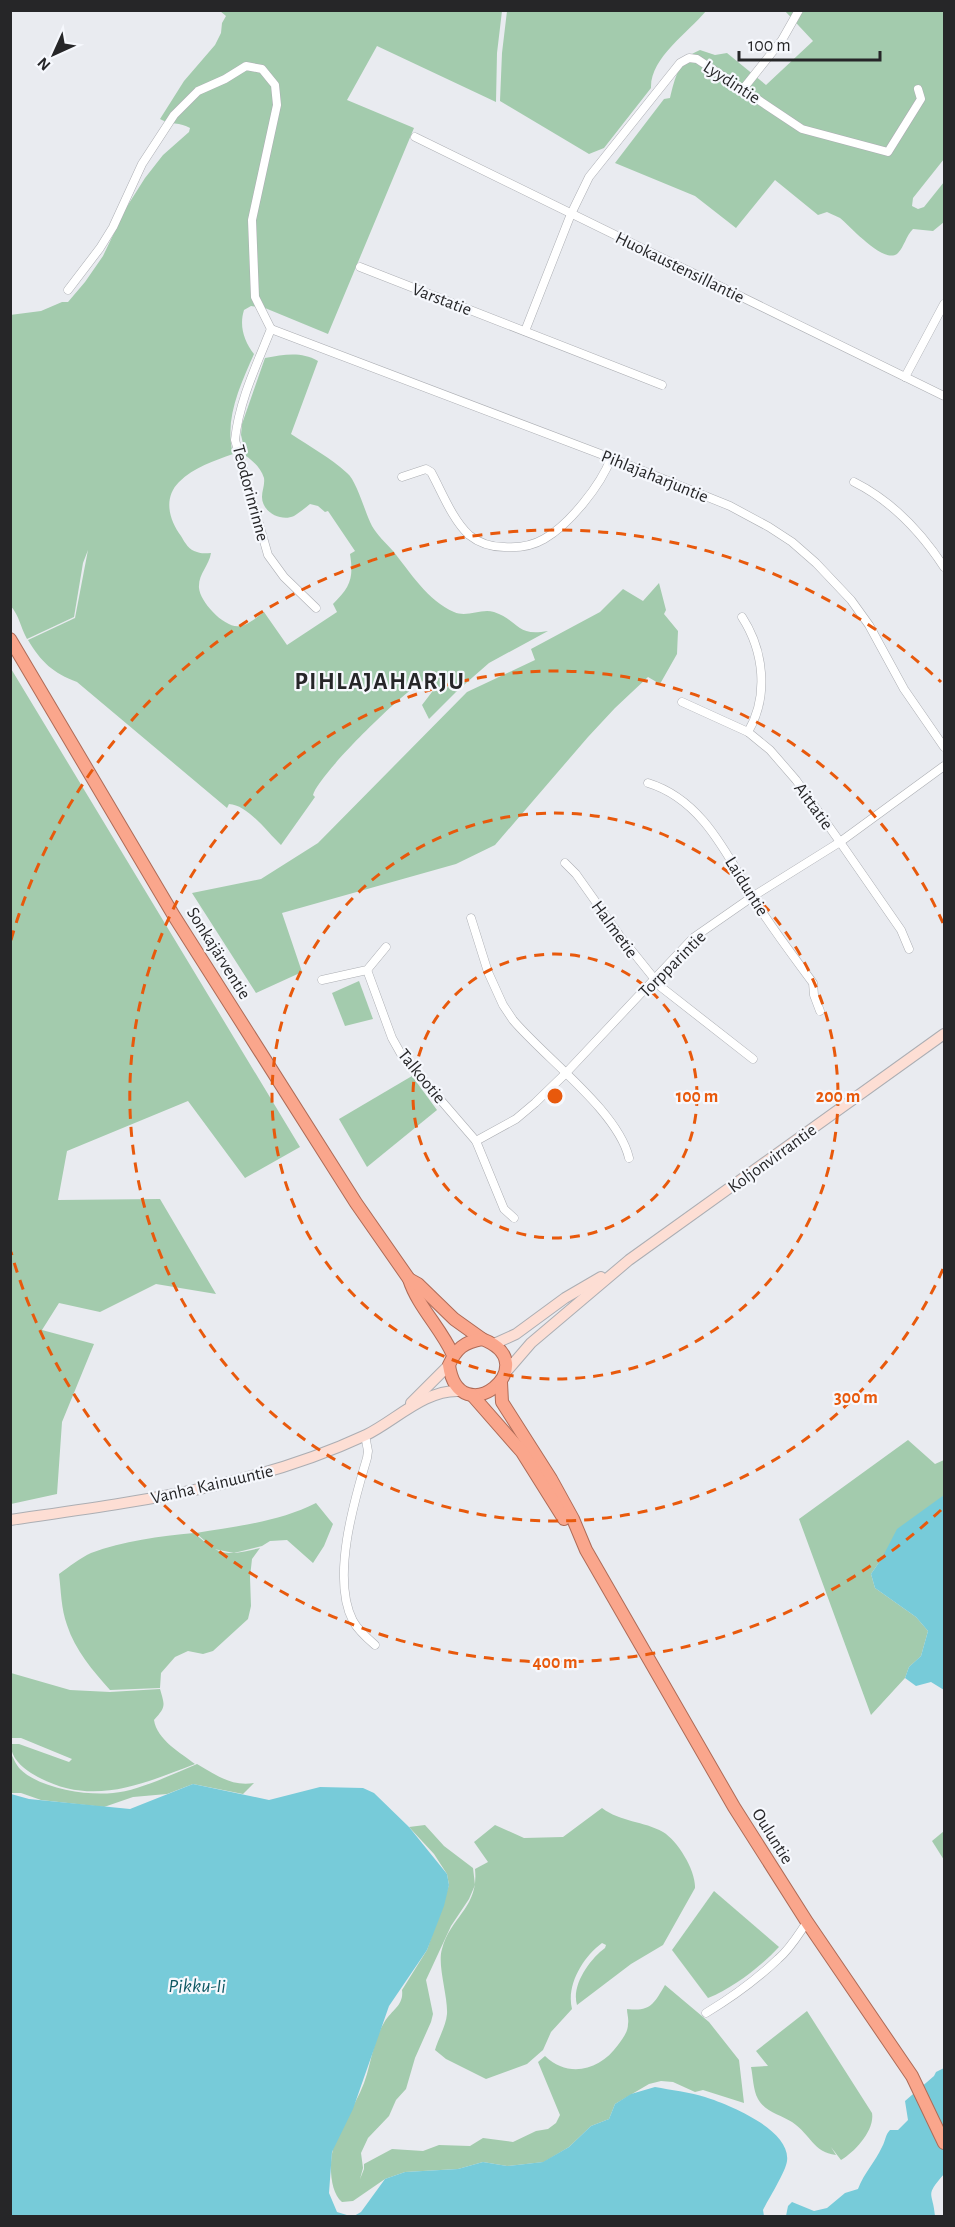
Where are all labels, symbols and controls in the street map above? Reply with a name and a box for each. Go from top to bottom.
north arrow [24,24,84,84]
scale bar [739,24,880,62]
text: 100 m [748,37,791,55]
text: N [35,54,54,73]
street label: Lyydintie [700,58,763,108]
street label: Huokaustensillantie [612,229,747,307]
street label: Varstatie [409,280,474,319]
street label: Teodorinrinne [229,443,272,543]
street label: Pihlajaharjuntie [599,447,711,507]
district label: PIHLAJAHARJU [295,670,465,694]
street label: Aittatie [790,780,836,833]
street label: Laiduntie [721,854,771,919]
street label: Halmetie [588,898,641,961]
street label: Sonkajärventie [183,904,253,1003]
street label: Torpparintie [636,928,710,1002]
street label: Talkootie [394,1046,448,1107]
centre of rings [545,1086,565,1106]
text: 100 m [676,1088,718,1106]
text: 200 m [816,1088,860,1106]
street label: Koljonvirrantie [725,1121,820,1197]
text: 300 m [834,1389,878,1407]
street label: Vanha Kainuuntie [149,1462,275,1508]
text: 400 m [532,1654,578,1672]
street label: Ouluntie [748,1806,796,1867]
water label: Pikku-Ii [168,1976,226,1996]

